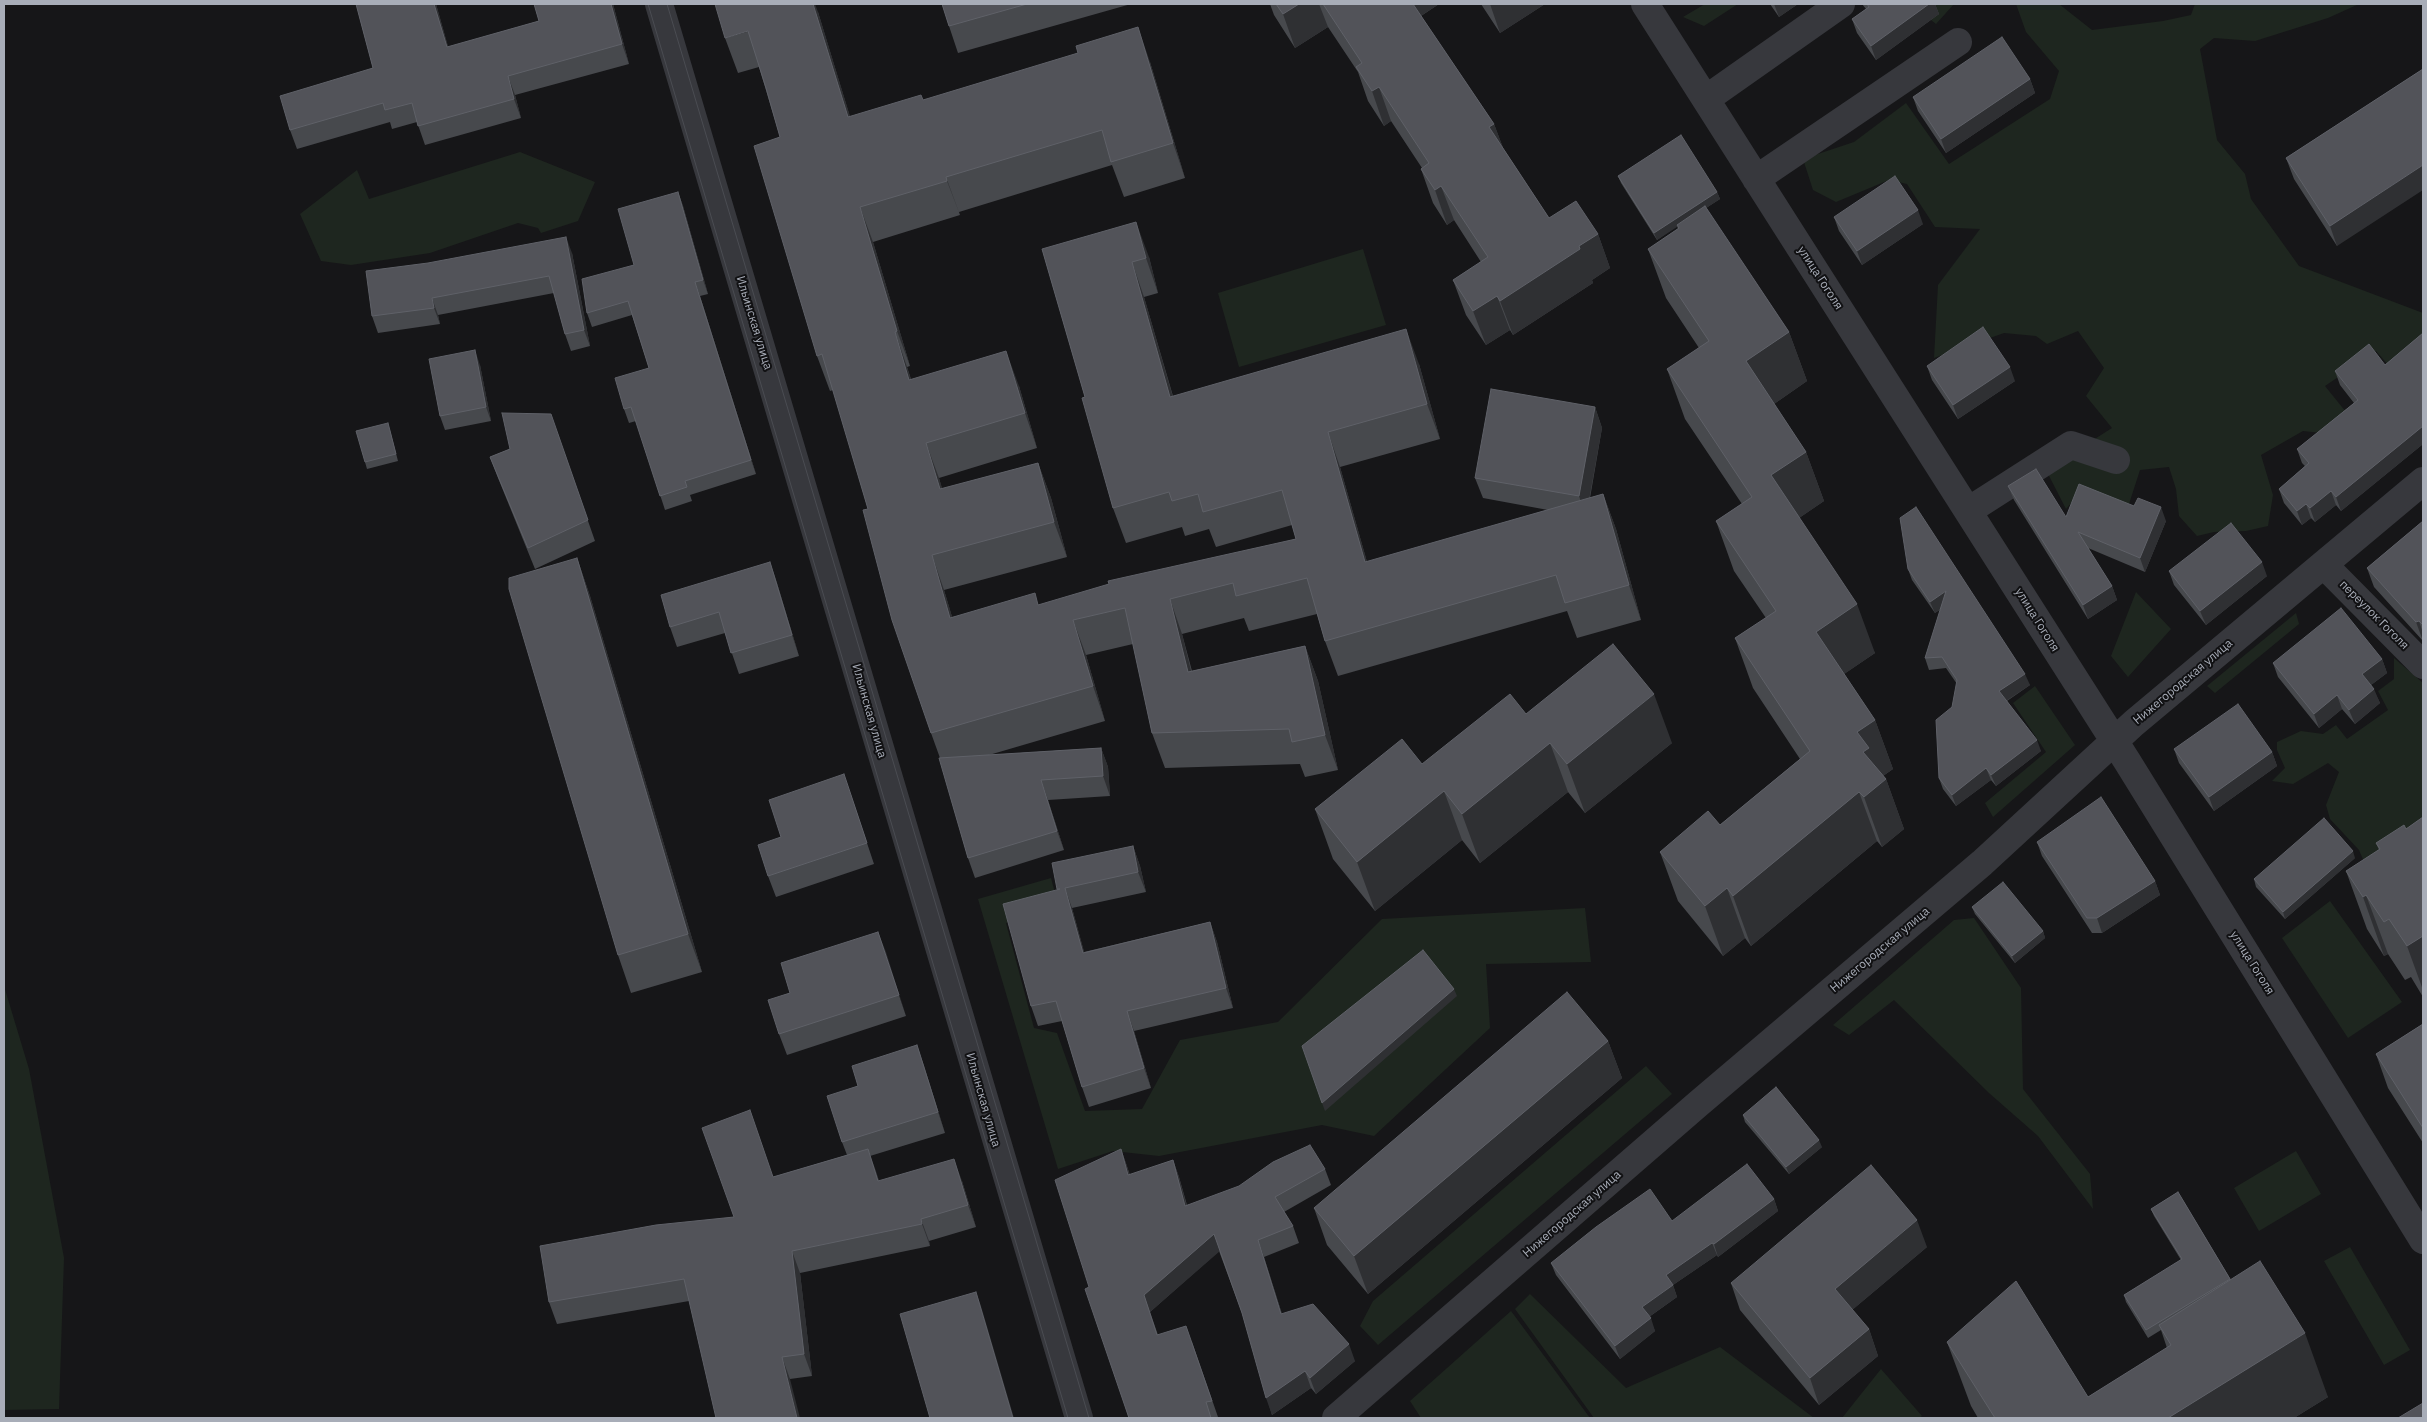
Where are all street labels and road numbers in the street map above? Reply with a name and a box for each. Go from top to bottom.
street label: улица Гоголя [1794,244,1846,312]
street label: Ильинская улица [733,274,775,372]
street label: переулок Гоголя [2336,577,2412,653]
street label: улица Гоголя [2012,585,2062,655]
street label: Нижегородская улица [2130,636,2236,728]
street label: Ильинская улица [849,662,889,760]
street label: Нижегородская улица [1827,904,1933,996]
street label: улица Гоголя [2227,928,2277,998]
street label: Ильинская улица [963,1051,1003,1149]
street label: Нижегородская улица [1520,1168,1624,1260]

